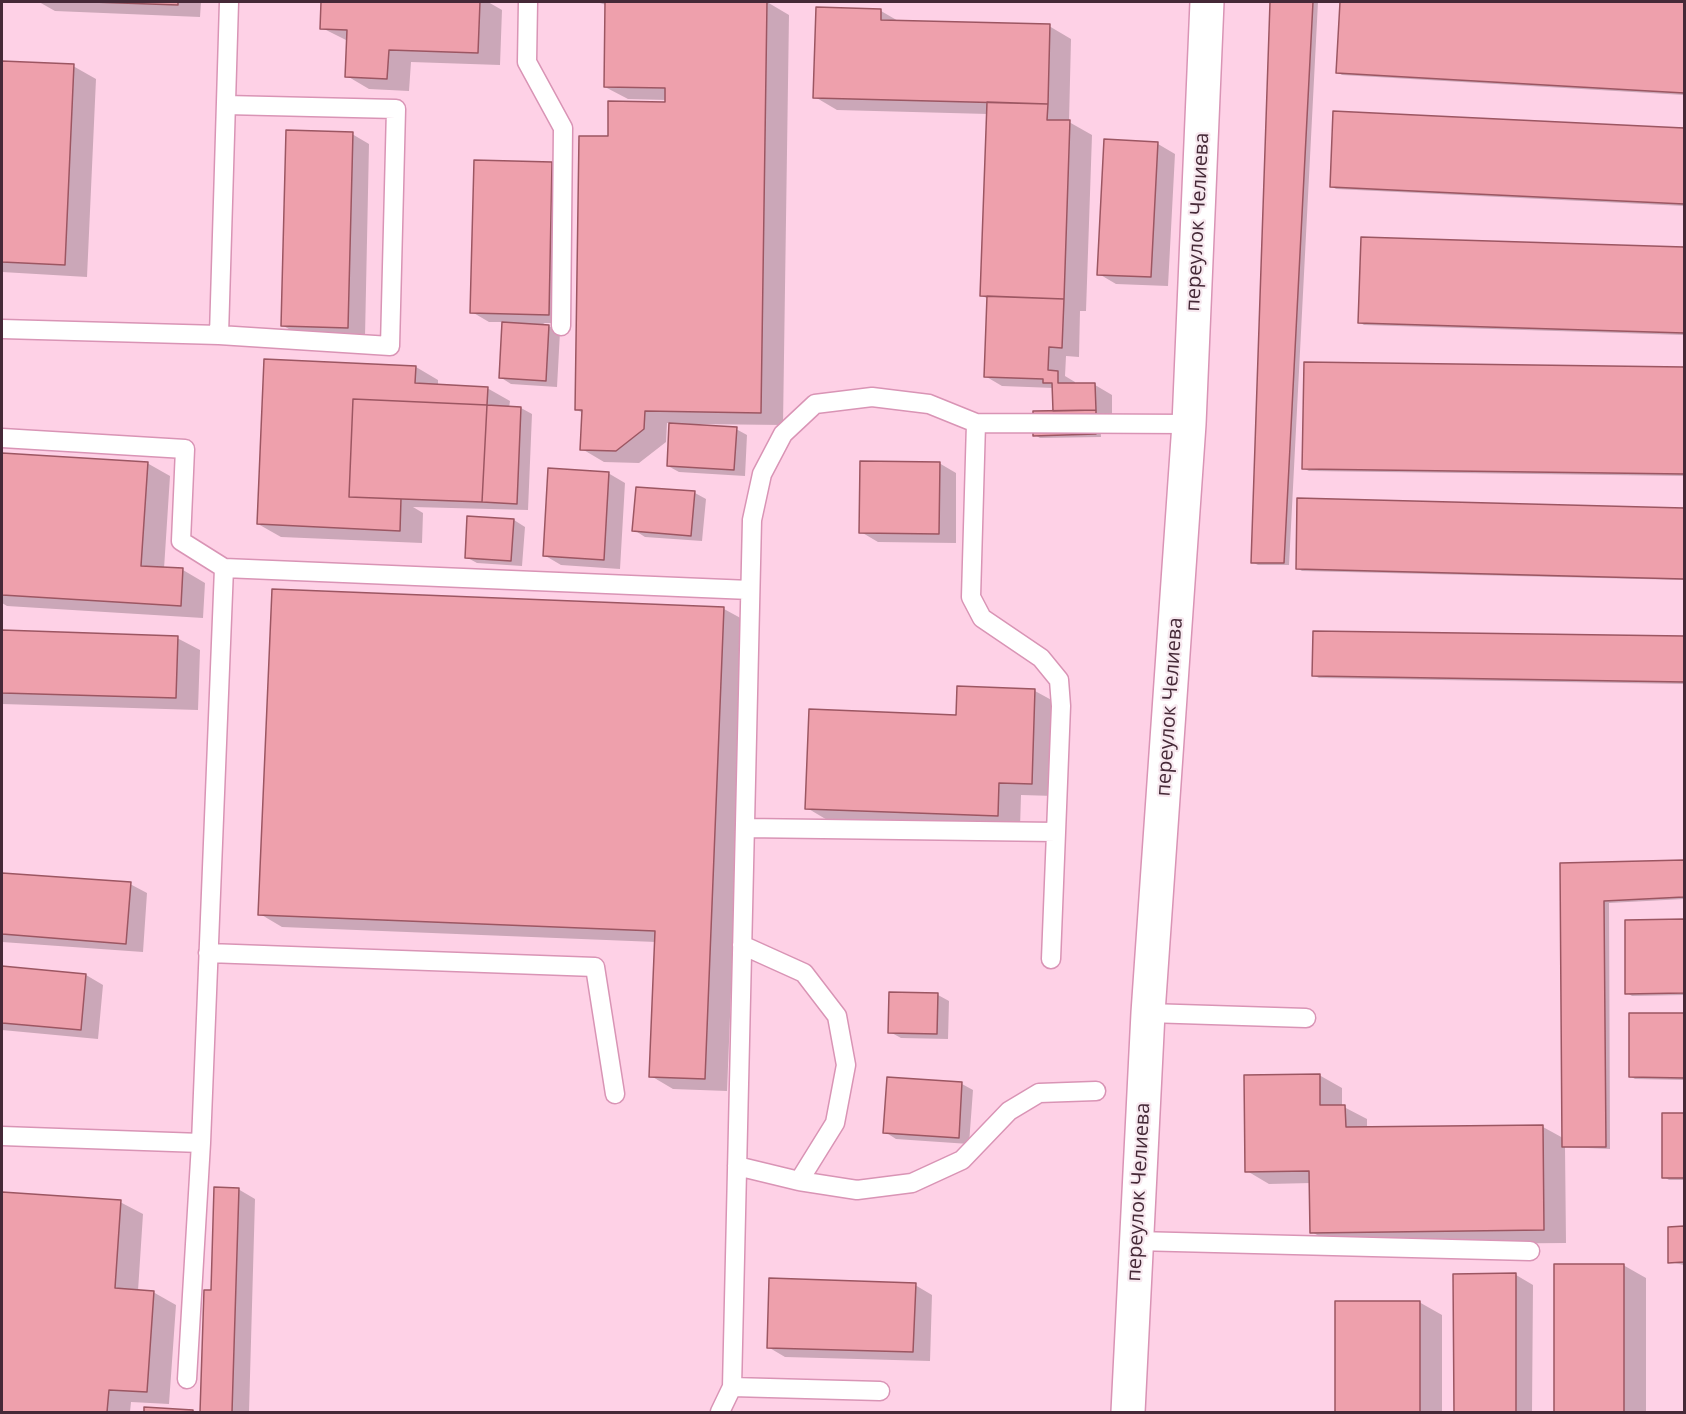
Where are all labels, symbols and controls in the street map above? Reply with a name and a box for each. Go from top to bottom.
street label: переулок Челиева [1181,132,1215,312]
street label: переулок Челиева [1152,617,1188,797]
street label: переулок Челиева [1122,1102,1156,1282]

